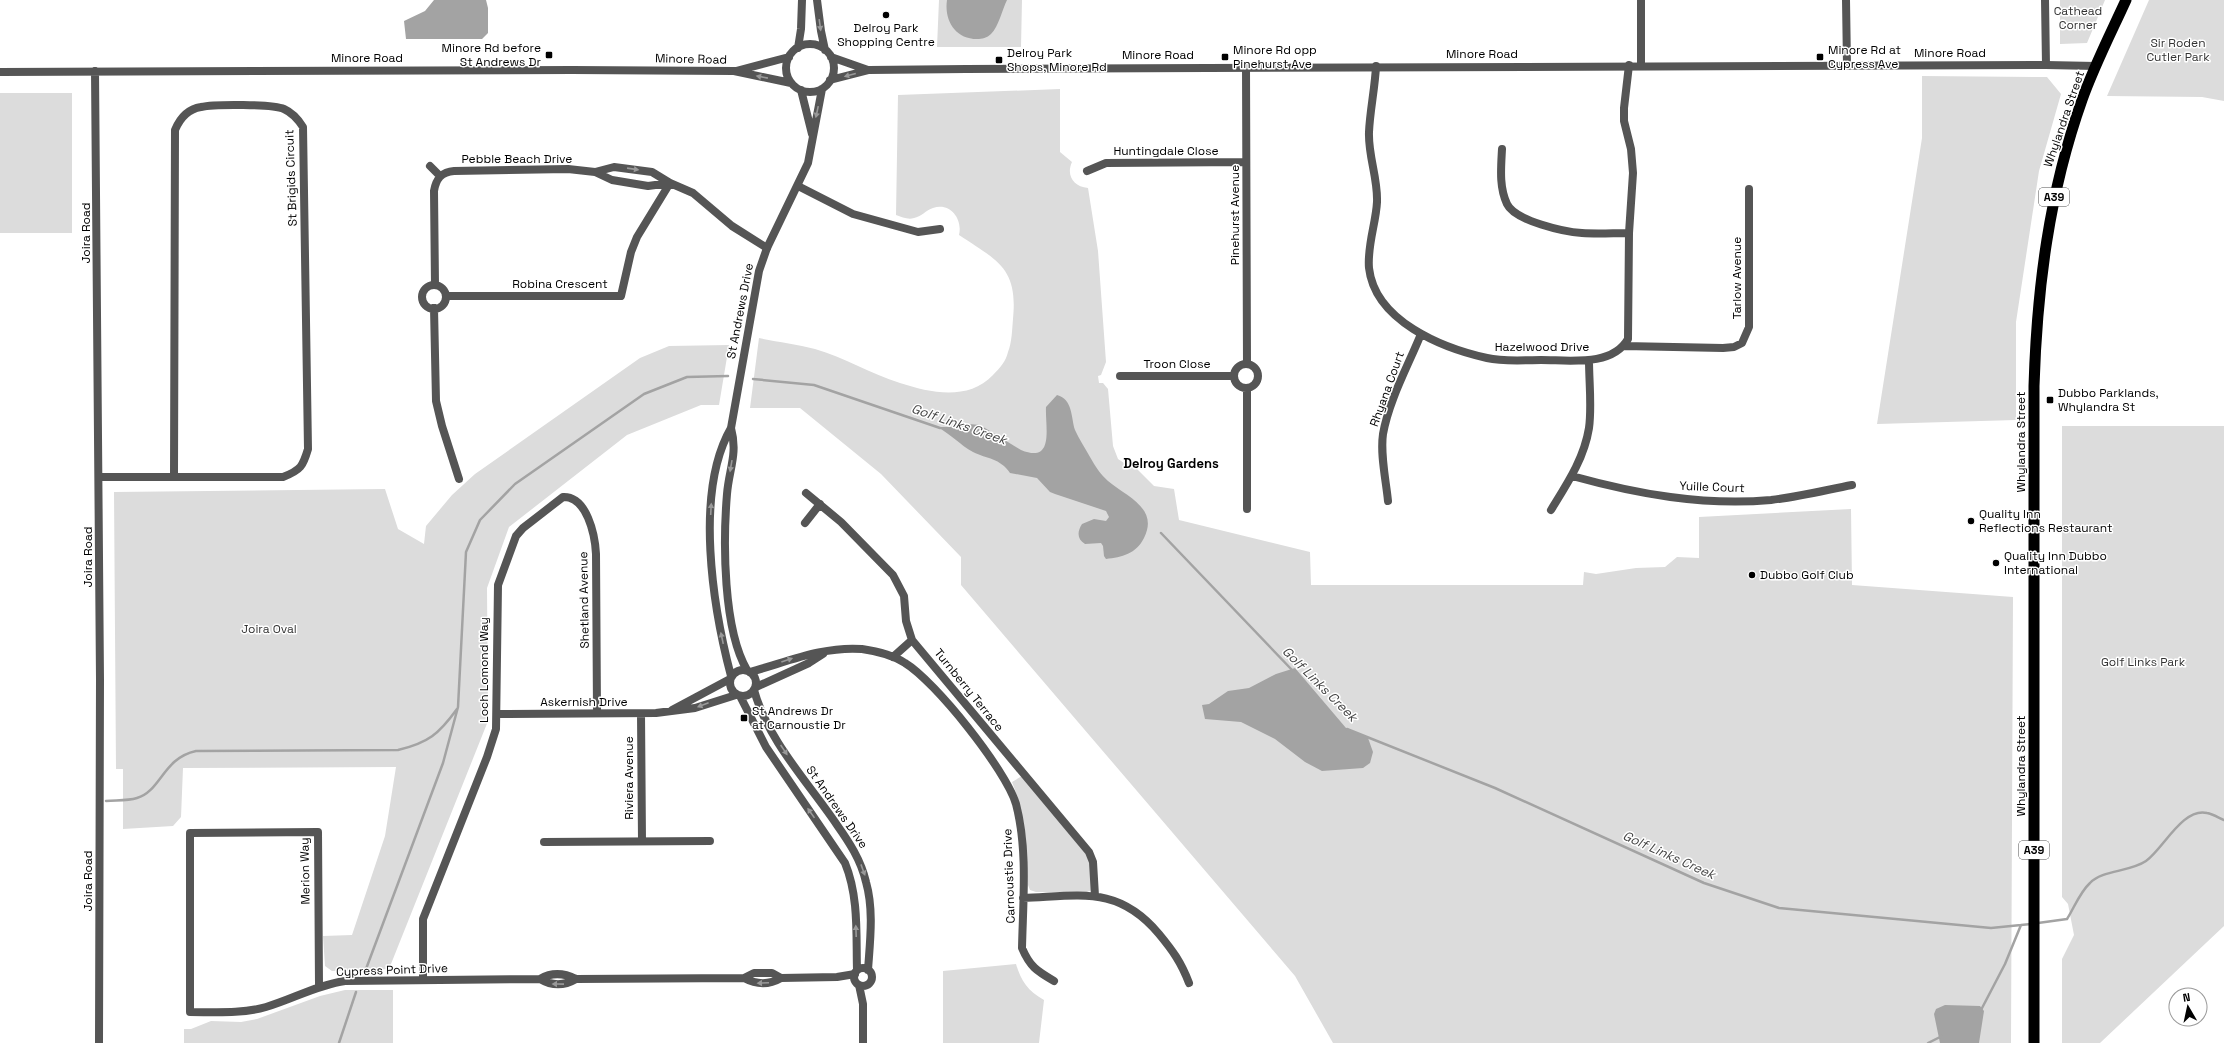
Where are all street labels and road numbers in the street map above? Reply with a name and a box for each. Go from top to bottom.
street label: Minore Road [1914,45,1986,61]
street label: Minore Road [1446,46,1518,62]
street label: Minore Road [1122,47,1194,63]
street label: Minore Road [331,50,403,66]
street label: Minore Road [655,50,727,68]
street label: Whylandra Street [2040,69,2088,169]
street label: St Brigids Circuit [281,129,301,227]
street label: Huntingdale Close [1113,143,1219,159]
street label: Pebble Beach Drive [462,151,572,167]
street label: Pinehurst Avenue [1227,165,1243,265]
road number: A39 [2039,188,2069,206]
street label: Joira Road [78,203,94,263]
street label: Tarlow Avenue [1729,237,1745,319]
street label: St Andrews Drive [723,262,757,360]
street label: Robina Crescent [512,276,608,292]
street label: Hazelwood Drive [1495,339,1589,355]
street label: Rhyana Court [1366,349,1408,429]
street label: Troon Close [1143,356,1211,372]
street label: Whylandra Street [2013,391,2029,493]
street label: Yuille Court [1679,478,1745,496]
street label: Joira Road [80,527,96,587]
street label: Shetland Avenue [575,551,593,649]
street label: Loch Lomond Way [476,617,492,723]
street label: Turnberry Terrace [931,645,1007,735]
street label: Askernish Drive [540,694,628,710]
street label: Whylandra Street [2013,715,2029,817]
street label: Riviera Avenue [621,736,637,820]
street label: St Andrews Drive [802,762,872,852]
street label: Carnoustie Drive [999,828,1019,924]
street label: Merion Way [296,837,314,905]
road number: A39 [2019,841,2049,859]
street label: Joira Road [80,851,96,911]
street label: Cypress Point Drive [336,960,448,980]

